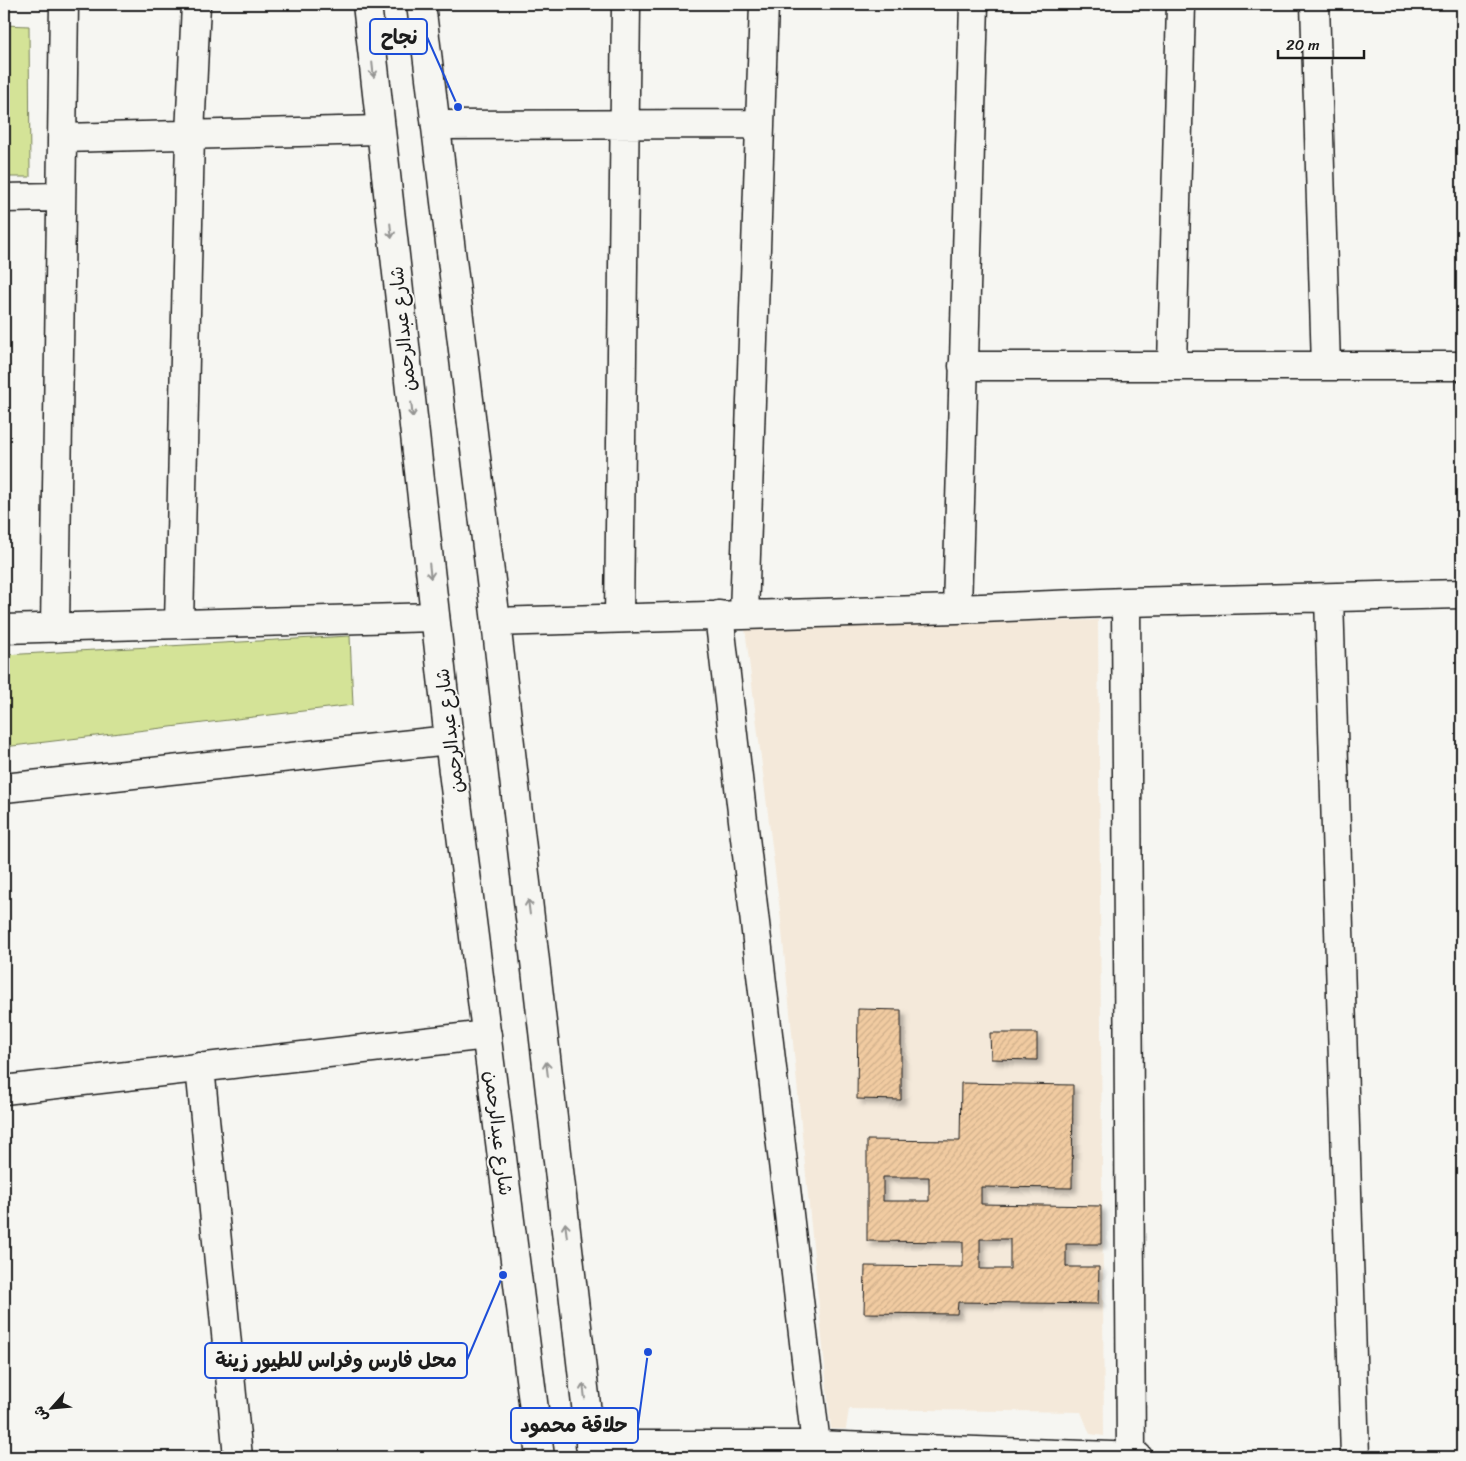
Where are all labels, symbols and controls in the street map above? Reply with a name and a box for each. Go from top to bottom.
callout: نجاح [370,19,427,54]
text: نجاح [381,20,417,55]
scale bar [1278,28,1365,60]
text: 20 m [1286,32,1320,58]
one-way arrow [369,61,378,77]
one-way arrow [386,223,396,239]
street label: شارع عبدالرحمن [380,265,425,393]
one-way arrow [407,402,417,418]
one-way arrow [425,563,435,579]
street label: شارع عبدالرحمن [425,666,474,795]
one-way arrow [524,899,534,915]
one-way arrow [542,1061,552,1077]
street label: شارع عبدالرحمن [474,1069,523,1198]
one-way arrow [561,1222,571,1238]
callout: محل فارس وفراس للطيور زينة [205,1343,467,1378]
text: محل فارس وفراس للطيور زينة [215,1343,457,1378]
north arrow [28,1384,78,1434]
one-way arrow [579,1384,589,1400]
text: ش [26,1401,55,1426]
callout: حلاقة محمود [511,1408,638,1443]
text: حلاقة محمود [520,1408,628,1443]

